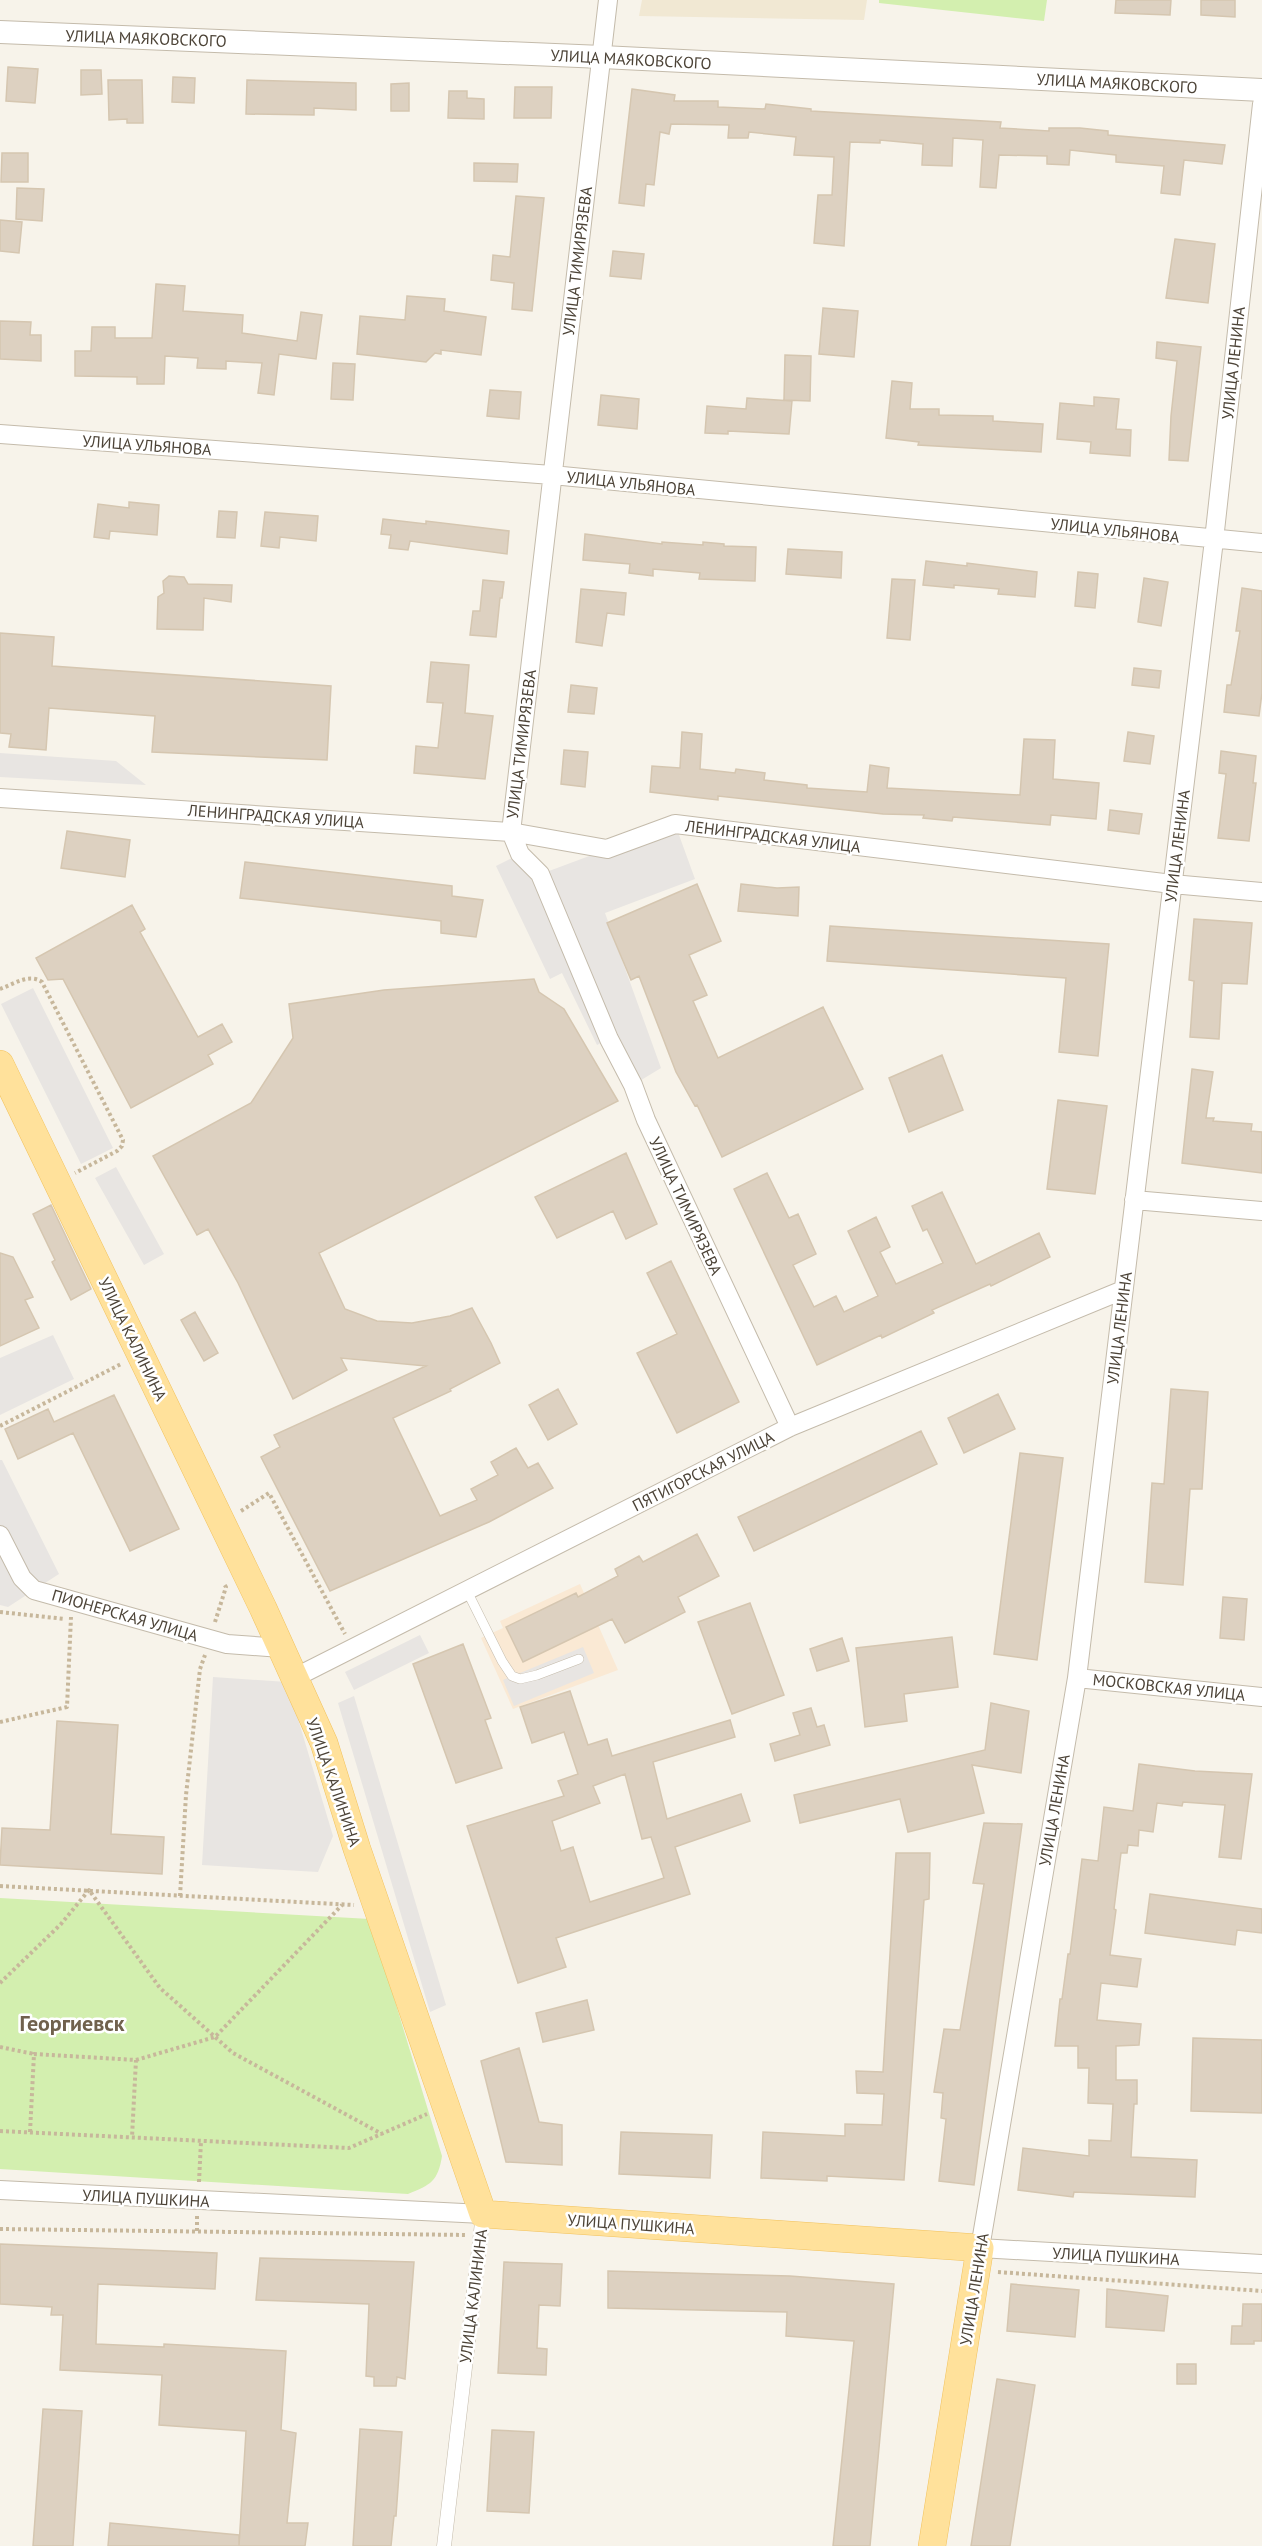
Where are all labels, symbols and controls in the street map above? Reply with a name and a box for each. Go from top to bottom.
street label: УЛИЦА МАЯКОВСКОГО [65,25,227,51]
street label: УЛИЦА МАЯКОВСКОГО [550,45,712,73]
street label: УЛИЦА МАЯКОВСКОГО [1036,69,1198,97]
street label: УЛИЦА ТИМИРЯЗЕВА [558,185,596,337]
street label: УЛИЦА ЛЕНИНА [1217,305,1249,420]
street label: УЛИЦА УЛЬЯНОВА [82,431,213,460]
street label: УЛИЦА УЛЬЯНОВА [566,466,697,500]
street label: УЛИЦА УЛЬЯНОВА [1050,513,1181,547]
street label: УЛИЦА ТИМИРЯЗЕВА [502,668,540,820]
street label: УЛИЦА ЛЕНИНА [1160,788,1194,903]
street label: ЛЕНИНГРАДСКАЯ УЛИЦА [186,800,365,832]
street label: ЛЕНИНГРАДСКАЯ УЛИЦА [683,815,862,857]
street label: УЛИЦА ТИМИРЯЗЕВА [645,1134,727,1279]
street label: УЛИЦА ЛЕНИНА [1102,1270,1136,1385]
street label: УЛИЦА КАЛИНИНА [94,1274,172,1405]
street label: ПЯТИГОРСКАЯ УЛИЦА [629,1426,778,1515]
street label: ПИОНЕРСКАЯ УЛИЦА [50,1585,201,1646]
street label: МОСКОВСКАЯ УЛИЦА [1092,1669,1247,1705]
street label: УЛИЦА КАЛИНИНА [303,1715,366,1850]
street label: УЛИЦА ЛЕНИНА [1034,1752,1074,1868]
district label: Георгиевск [19,2009,125,2037]
street label: УЛИЦА ПУШКИНА [82,2185,211,2211]
street label: УЛИЦА ПУШКИНА [567,2210,696,2238]
street label: УЛИЦА КАЛИНИНА [455,2227,491,2364]
street label: УЛИЦА ЛЕНИНА [955,2231,993,2347]
street label: УЛИЦА ПУШКИНА [1052,2243,1181,2269]

